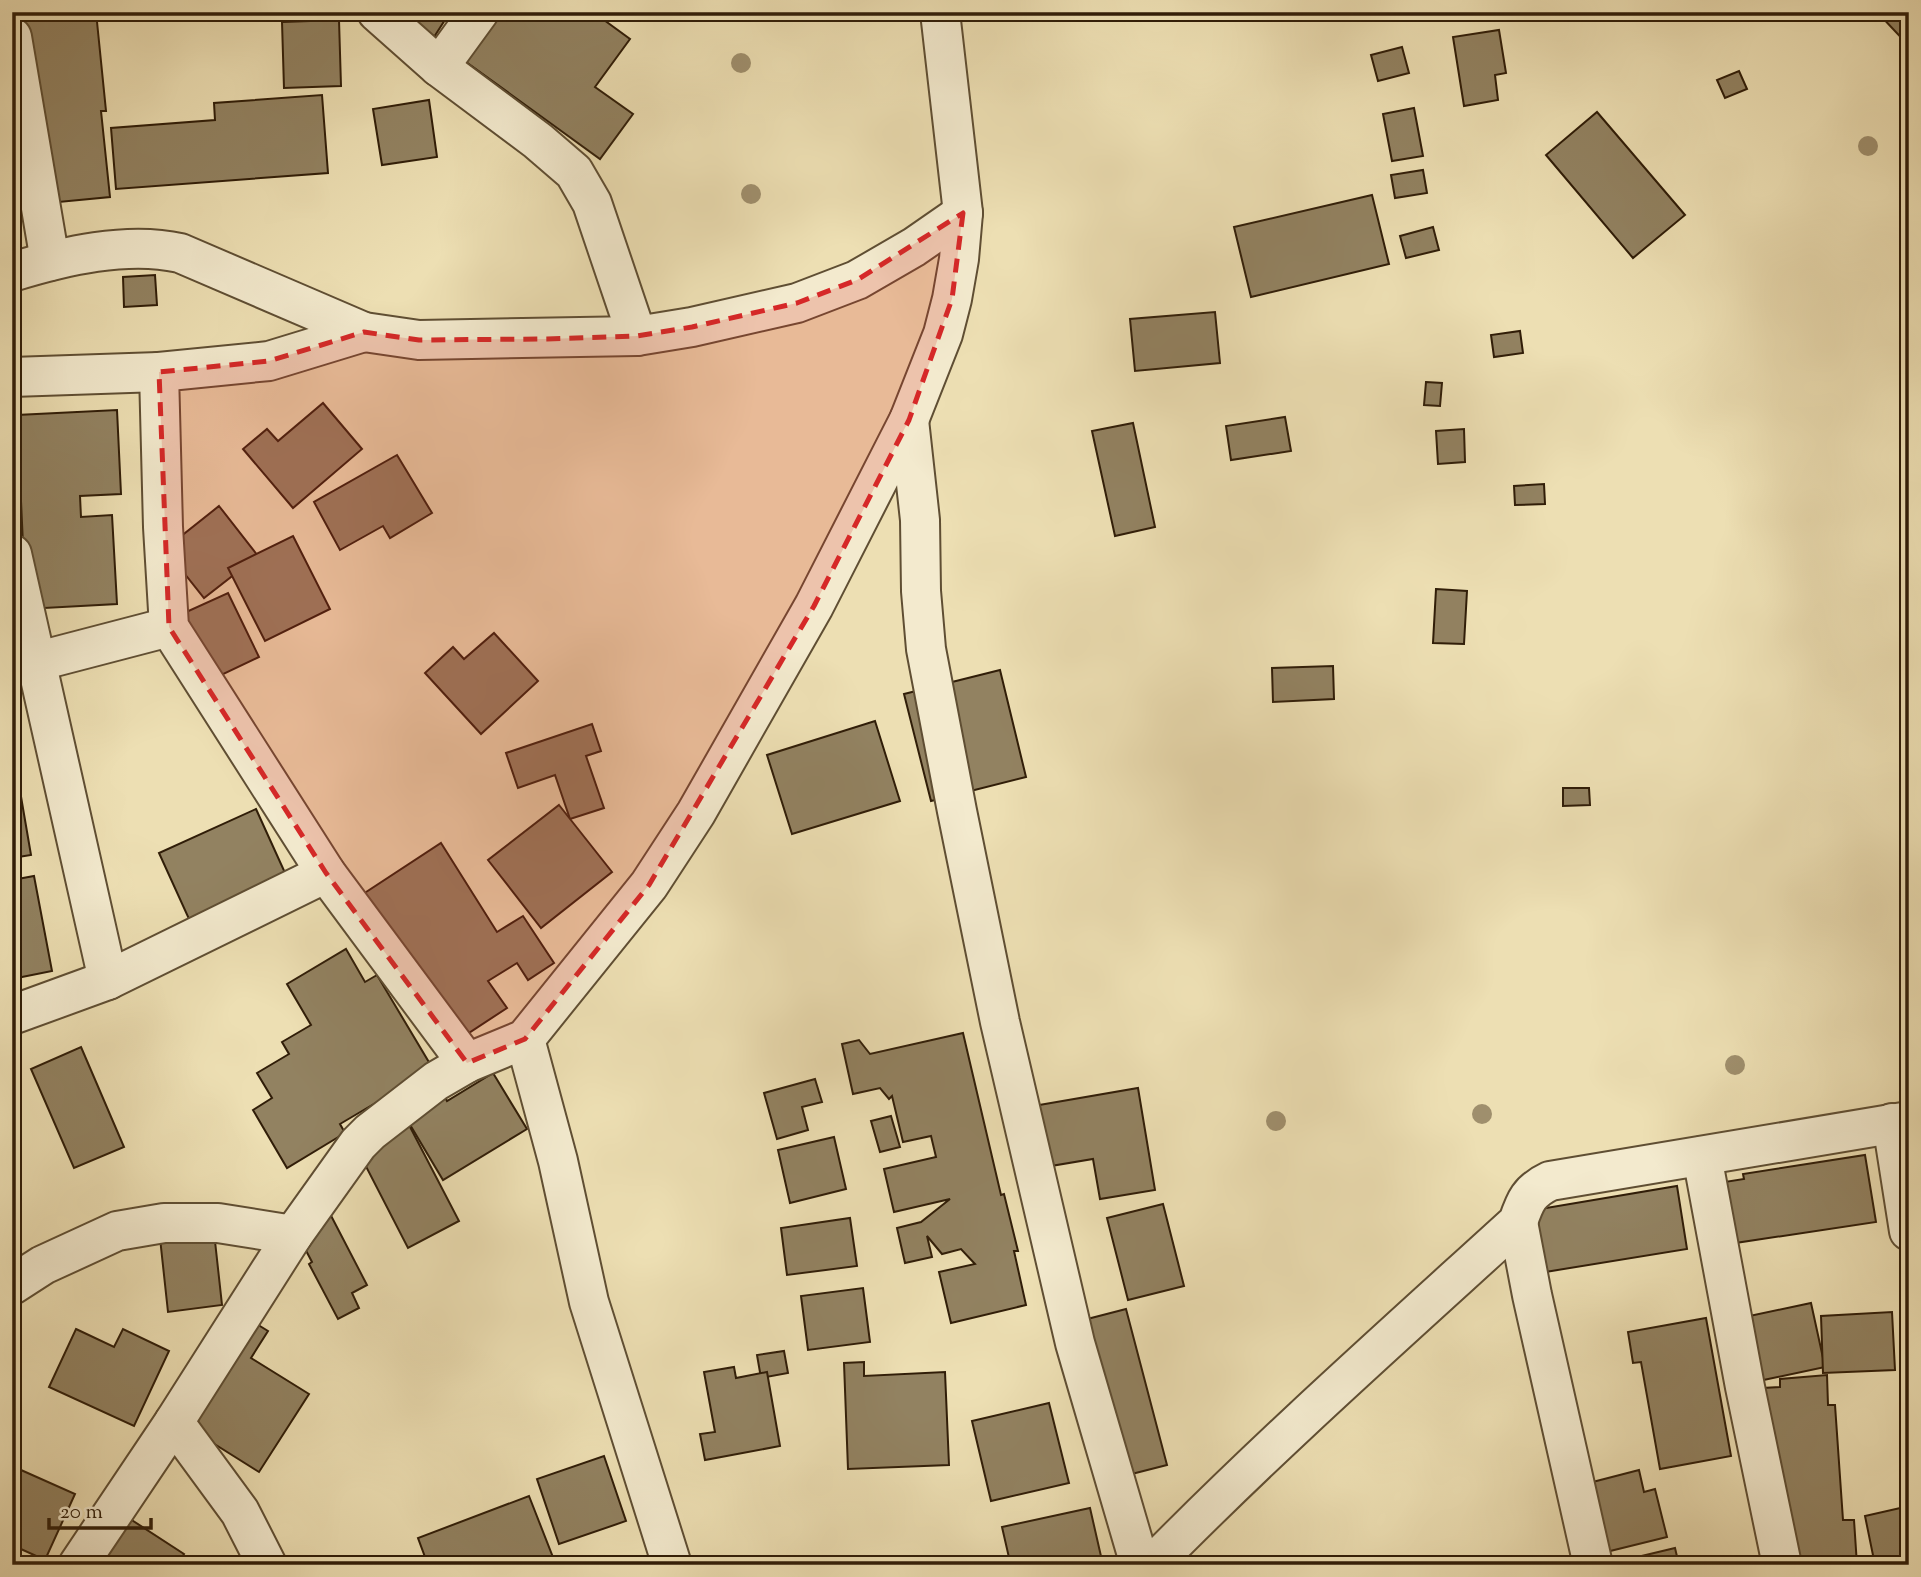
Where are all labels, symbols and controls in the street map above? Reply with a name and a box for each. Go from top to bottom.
scale bar [49,1486,150,1530]
text: 20 m [60,1498,103,1528]

